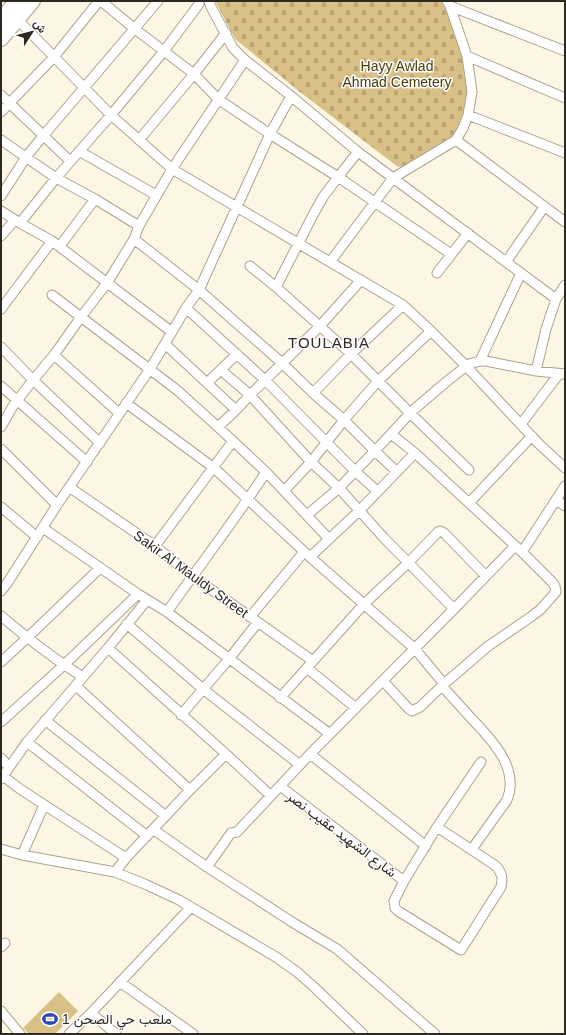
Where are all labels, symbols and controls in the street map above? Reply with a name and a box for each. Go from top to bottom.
north arrow [12,12,52,52]
text: ش [31,17,49,36]
park label: Hayy Awlad Ahmad Cemetery [343,58,451,90]
district label: TOULABIA [288,334,370,351]
street label: Sakir Al Mauldy Street [131,527,251,621]
street label: شارع الشهيد عقيب نصر [282,787,400,883]
sports icon: ملعب حي الصحن 1 [41,1010,59,1028]
place label: ملعب حي الصحن 1 [62,1011,172,1031]

